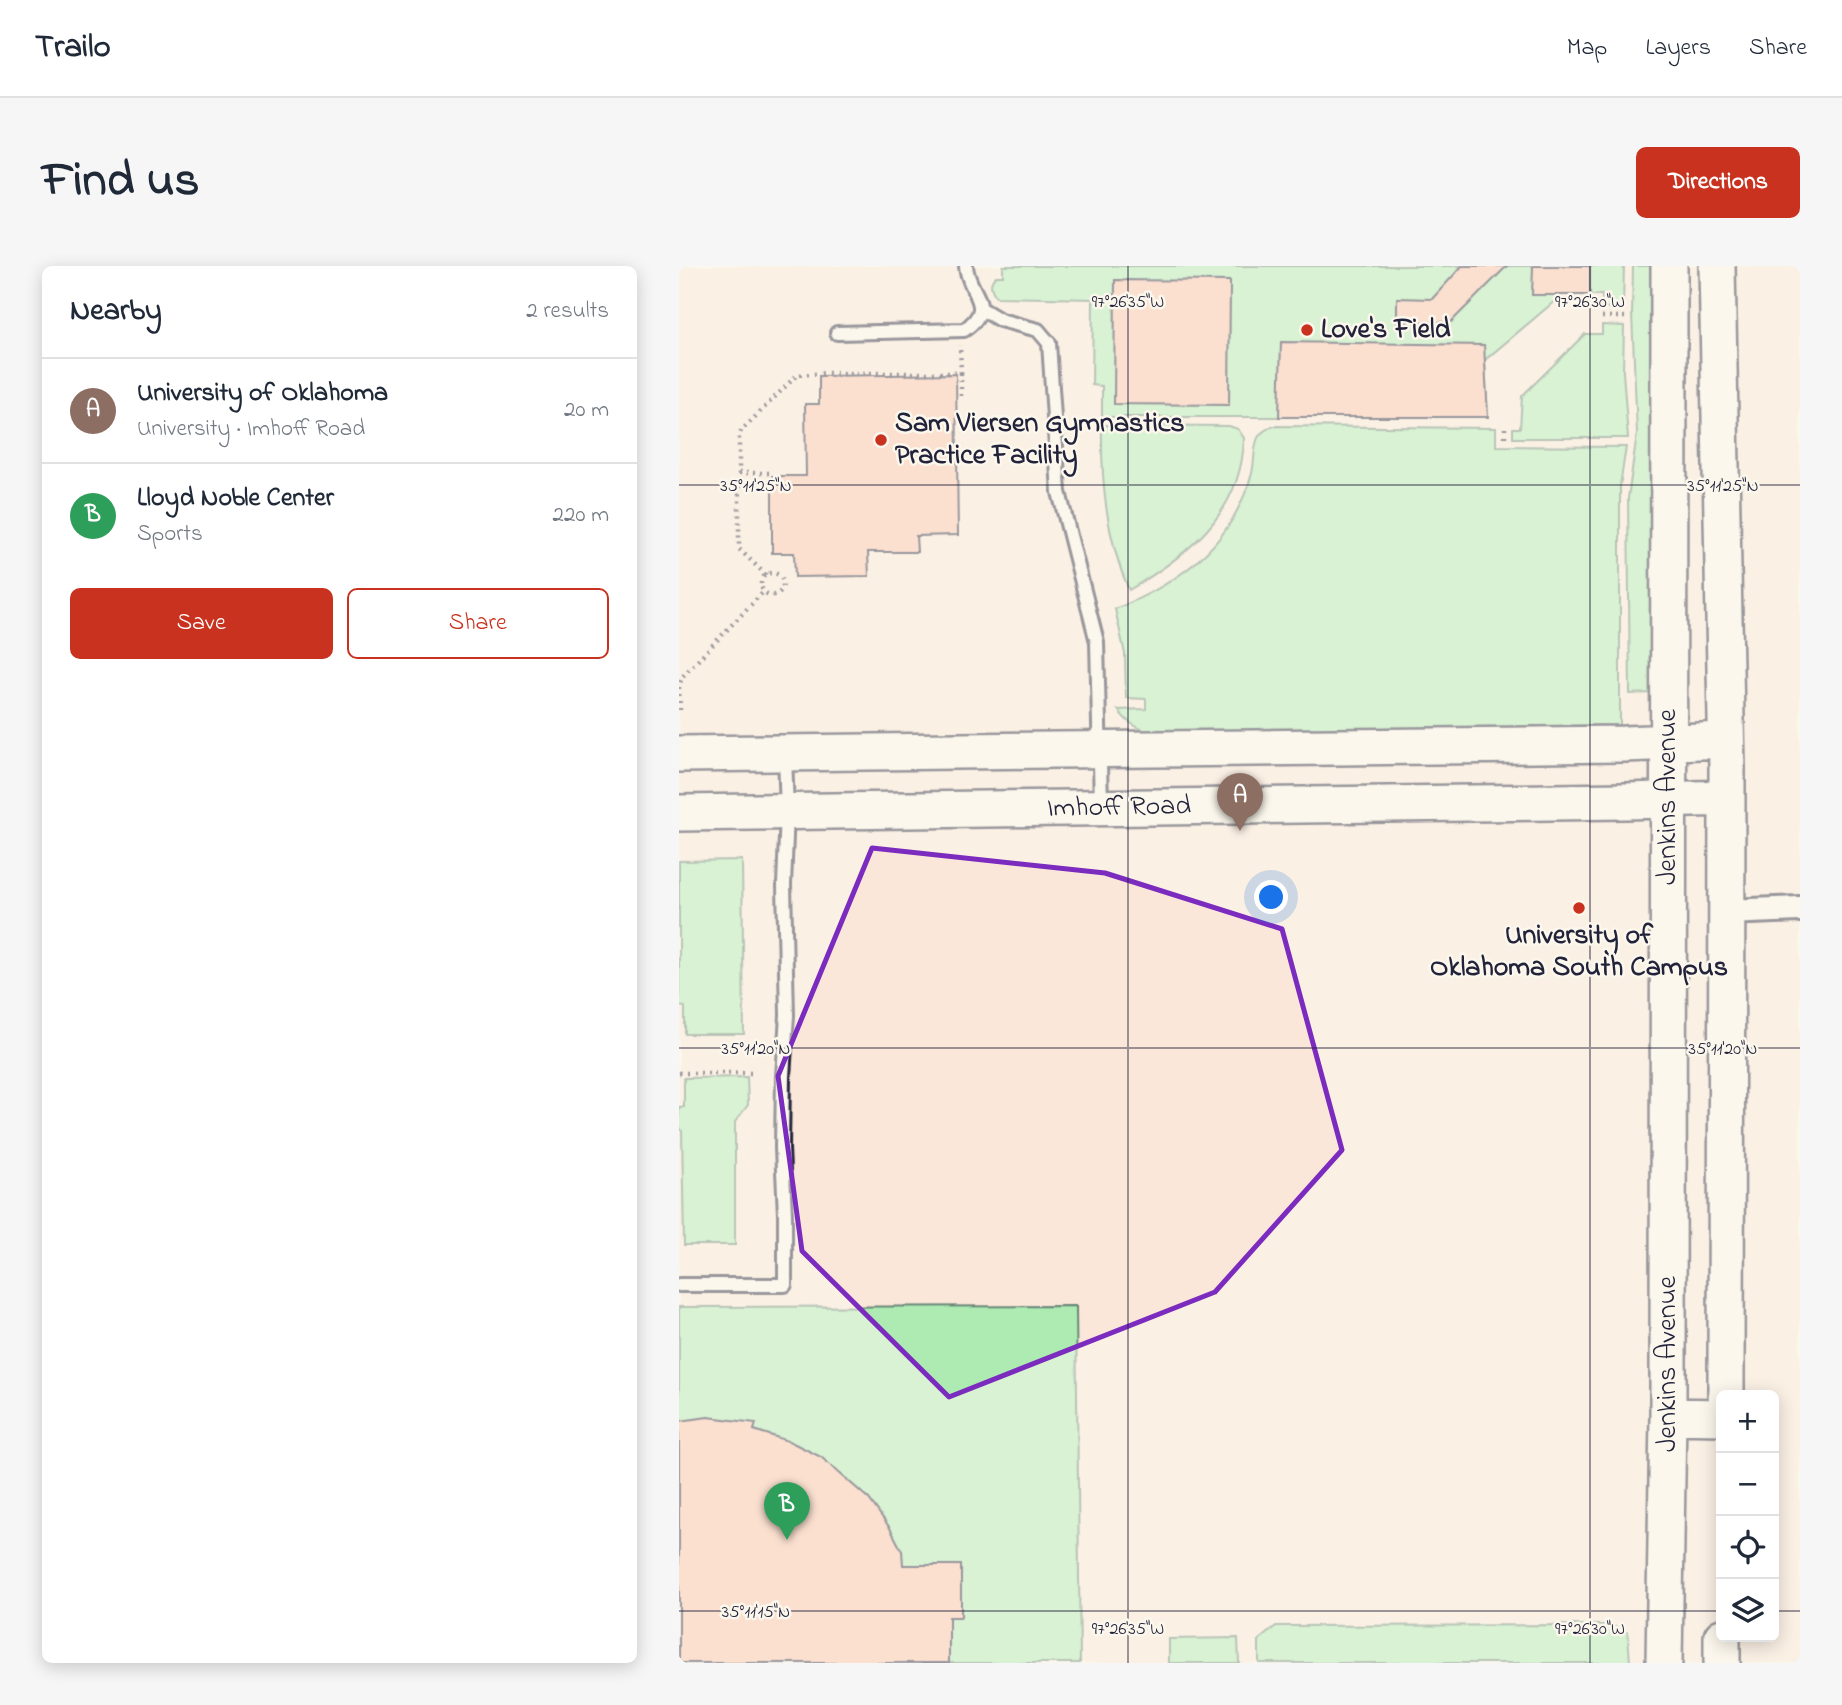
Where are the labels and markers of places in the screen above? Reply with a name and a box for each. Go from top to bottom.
place label: Love's Field [1321,310,1451,351]
marker: Love's Field [1299,322,1315,338]
place label: Sam Viersen Gymnastics Practice Facility [895,404,1184,477]
marker: Sam Viersen Gymnastics Practice Facility [873,432,889,448]
pin: A [1217,773,1263,831]
marker: University of Oklahoma South Campus [1571,900,1587,916]
place label: University of Oklahoma South Campus [1430,916,1728,989]
pin: B [764,1482,810,1540]

